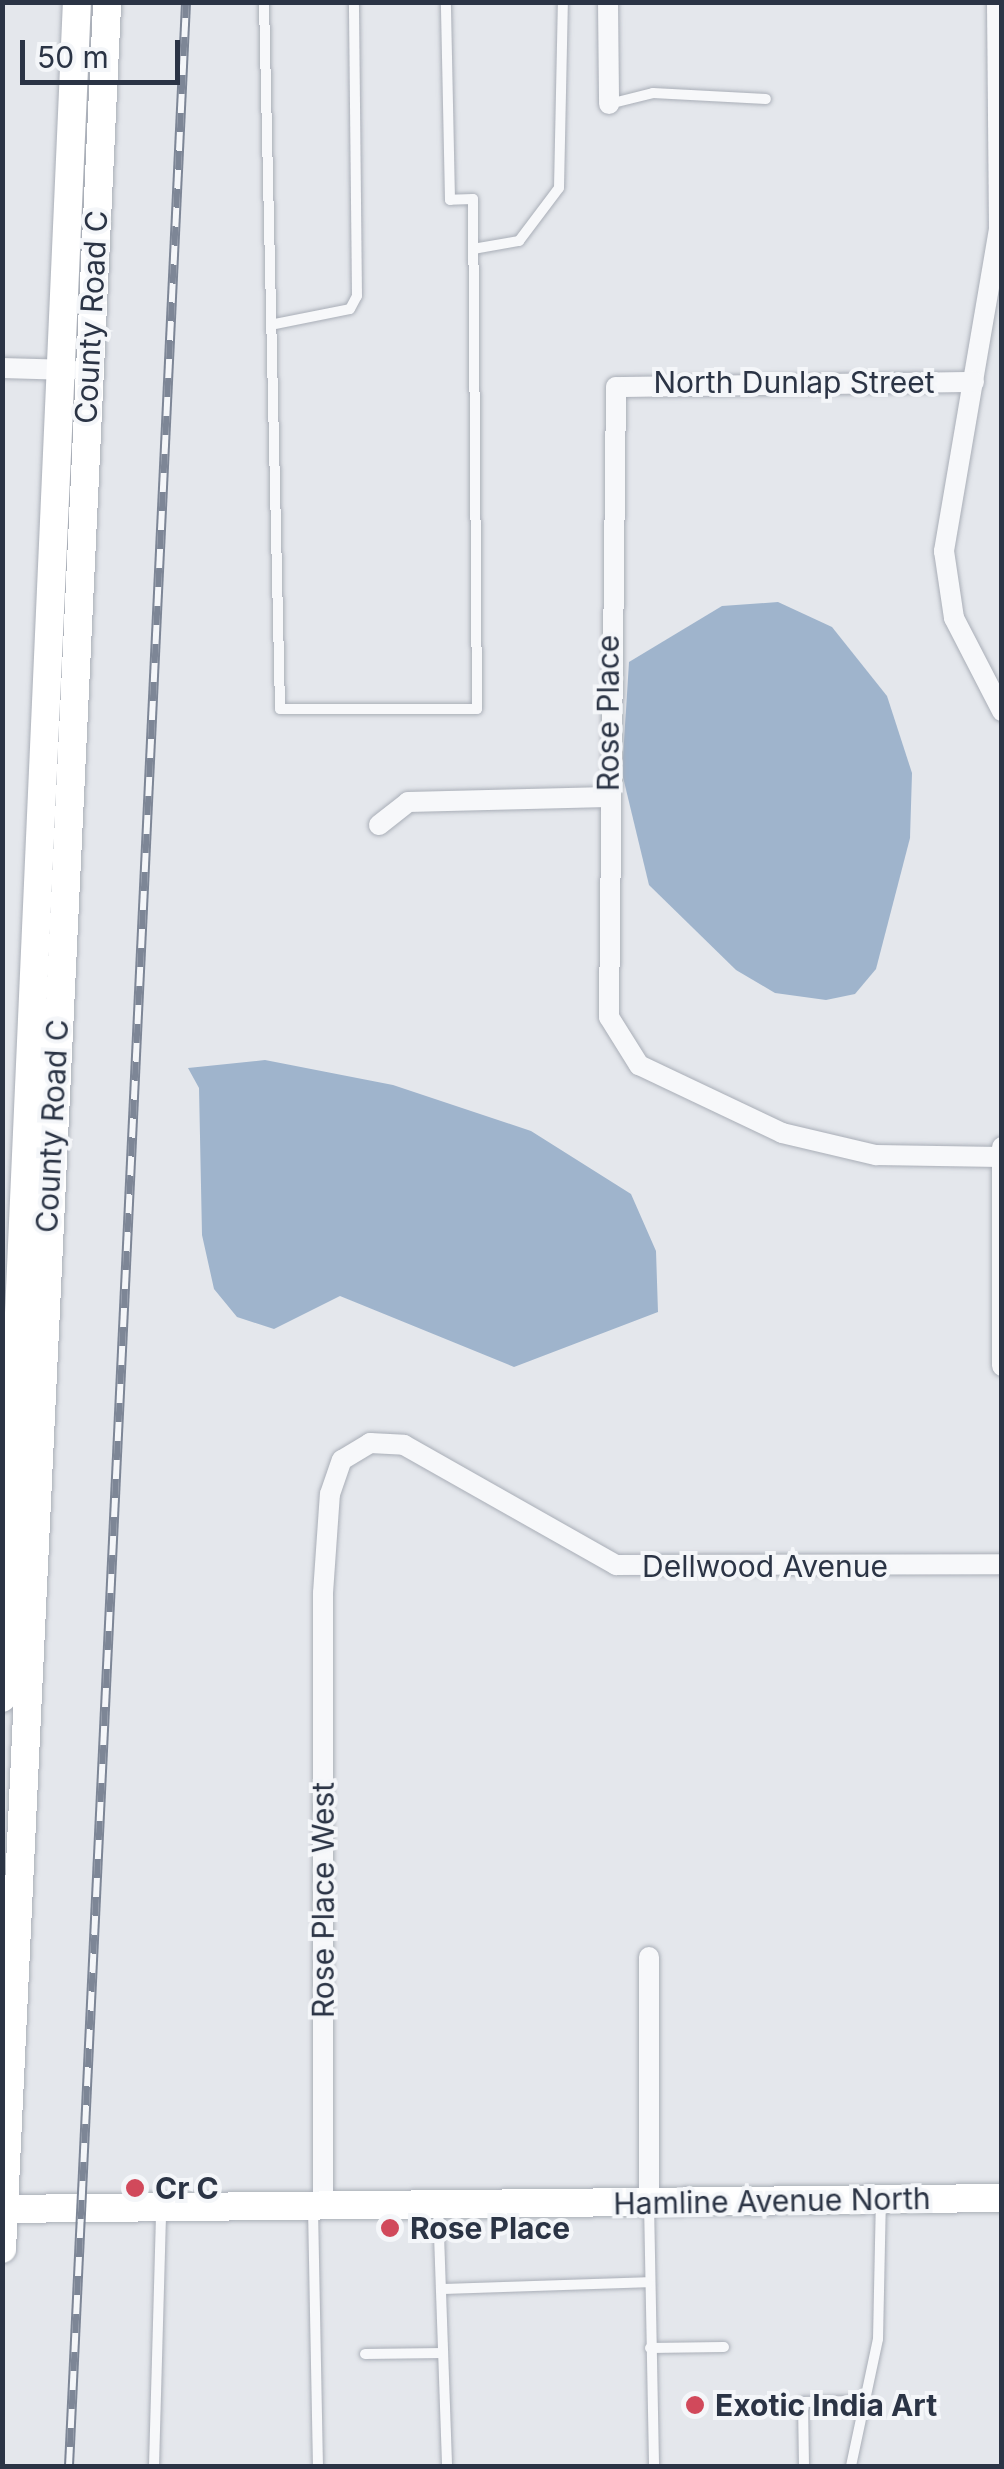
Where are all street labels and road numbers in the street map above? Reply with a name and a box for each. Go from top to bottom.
street label: County Road C [67,209,115,425]
street label: North Dunlap Street [653,364,935,400]
street label: Rose Place [590,635,626,791]
street label: County Road C [28,1018,76,1234]
street label: Dellwood Avenue [642,1548,888,1584]
street label: Rose Place West [305,1782,341,2018]
street label: Hamline Avenue North [613,2180,931,2222]

